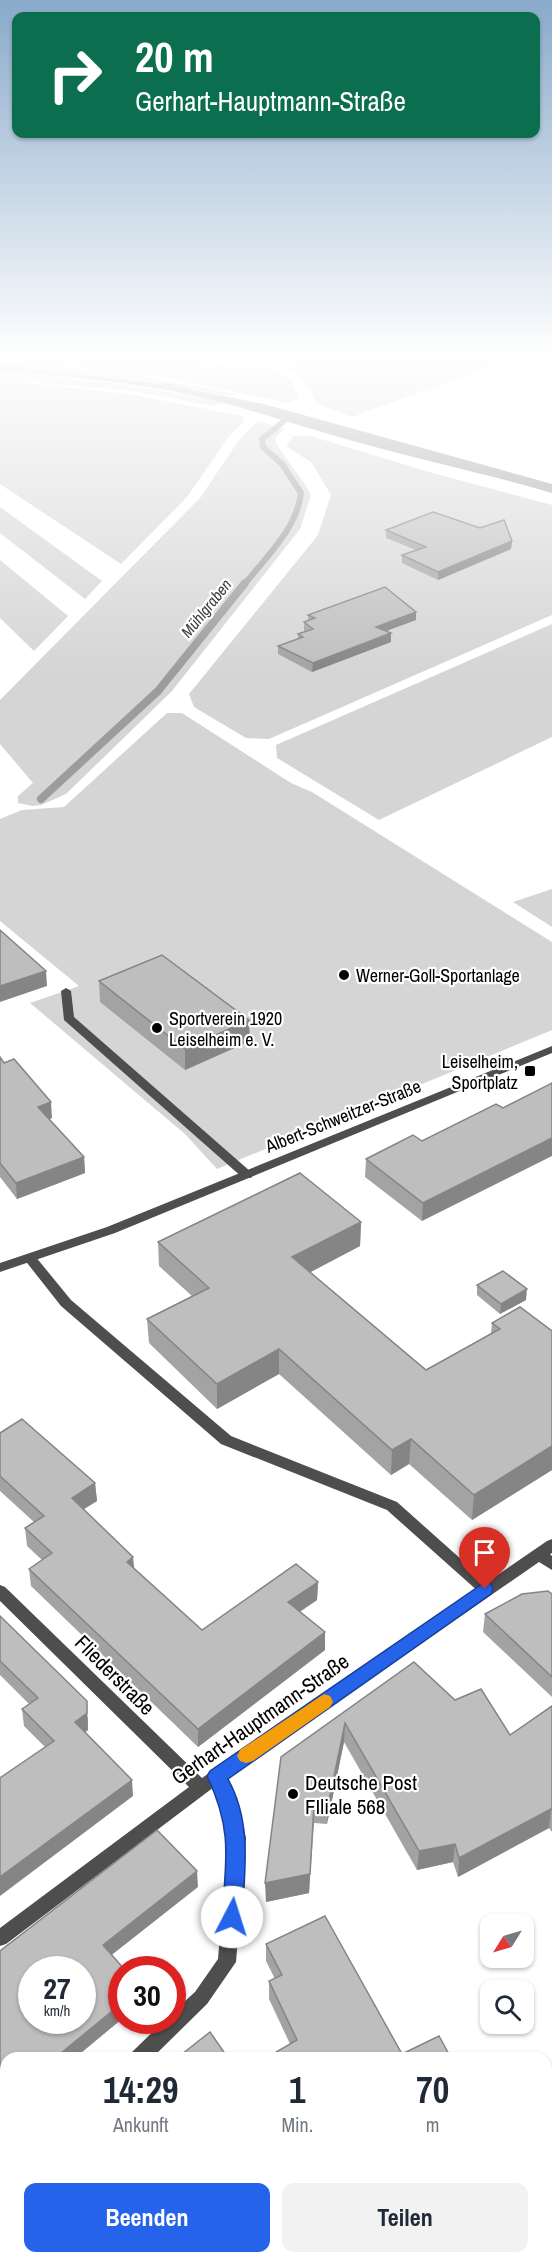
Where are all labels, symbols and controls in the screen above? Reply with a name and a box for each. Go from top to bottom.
text: 20 m [135,29,214,85]
icon: right [36,36,114,114]
text: Gerhart-Hauptmann-Straße [135,83,406,119]
water label: Mühlgraben [176,574,236,642]
place label: Werner-Goll-Sportanlage [356,963,520,988]
marker: Werner-Goll-Sportanlage [337,968,351,982]
place label: Sportverein 1920 Leiselheim e. V. [169,1006,282,1052]
marker: Sportverein 1920 Leiselheim e. V. [150,1021,164,1035]
place label: Leiselheim, Sportplatz [442,1049,518,1095]
marker: Leiselheim, Sportplatz [523,1064,537,1078]
street label: Albert-Schweitzer-Straße [261,1073,425,1159]
pin [459,1527,510,1589]
icon: arrive [468,1536,501,1569]
street label: Fliederstraße [69,1629,161,1721]
street label: Gerhart-Hauptmann-Straße [165,1647,355,1791]
place label: Deutsche Post FIliale 568 [305,1768,417,1821]
marker: Deutsche Post FIliale 568 [286,1787,300,1801]
position arrow [200,1885,264,1949]
north arrow [480,1914,534,1968]
map controls [480,1914,534,2034]
speed limit sign: 30 [108,1956,186,2034]
text: 27 [43,1968,71,2008]
button: search [480,1980,534,2034]
text: km/h [44,2000,70,2021]
text: 14:29 [103,2066,178,2114]
text: 1 [289,2066,306,2114]
text: 70 [416,2066,449,2114]
text: Ankunft [113,2111,169,2138]
text: Min. [281,2111,313,2138]
text: m [426,2111,439,2138]
button: Beenden [24,2183,270,2252]
button: Teilen [282,2183,528,2252]

